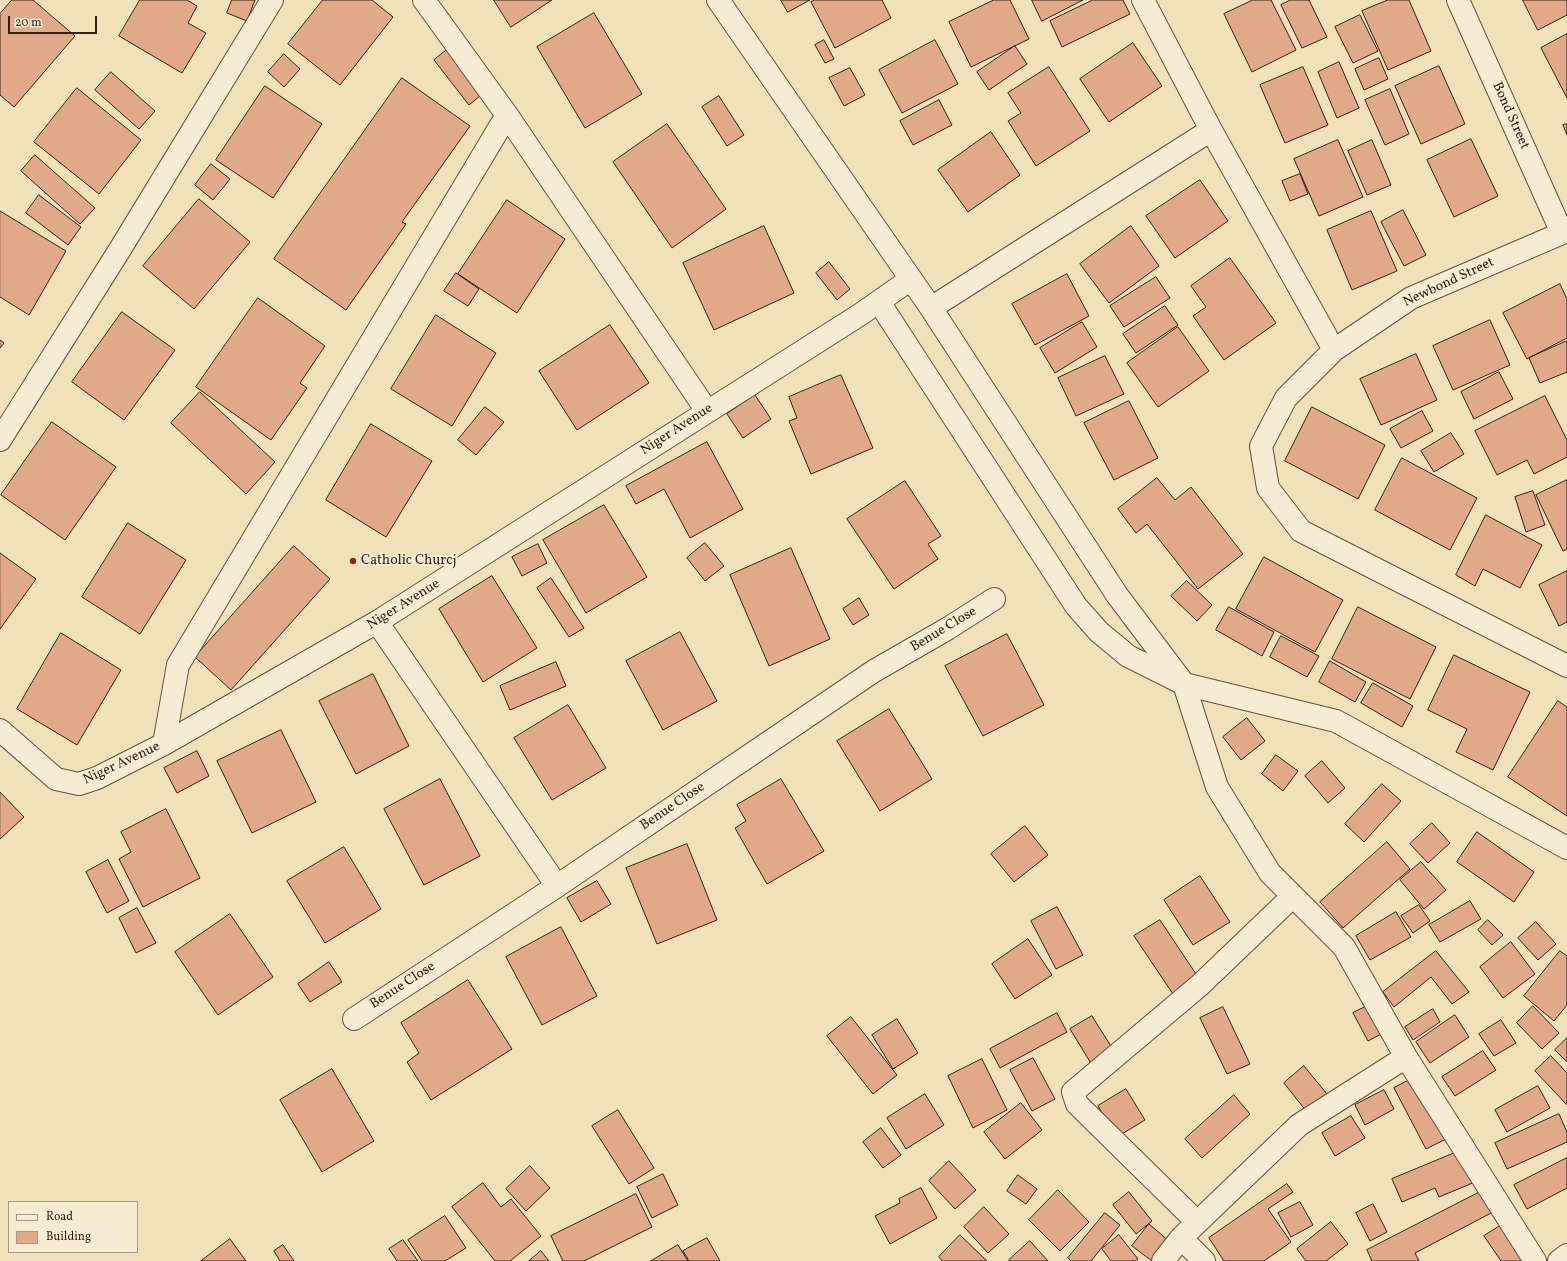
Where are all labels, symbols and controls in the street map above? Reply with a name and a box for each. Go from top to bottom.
scale bar [10,8,99,34]
text: 20 m [15,15,42,31]
street label: Bond Street [1488,80,1532,152]
street label: Newbond Street [1401,255,1497,311]
street label: Niger Avenue [638,400,716,460]
place label: Catholic Churcj [361,553,456,569]
marker: Catholic Churcj [348,556,358,566]
street label: Niger Avenue [364,576,444,634]
street label: Benue Close [908,604,980,656]
street label: Niger Avenue [81,739,163,789]
street label: Benue Close [637,779,709,835]
street label: Benue Close [367,959,439,1013]
legend [8,1201,138,1253]
text: Road [46,1209,73,1225]
text: Building [46,1229,91,1245]

